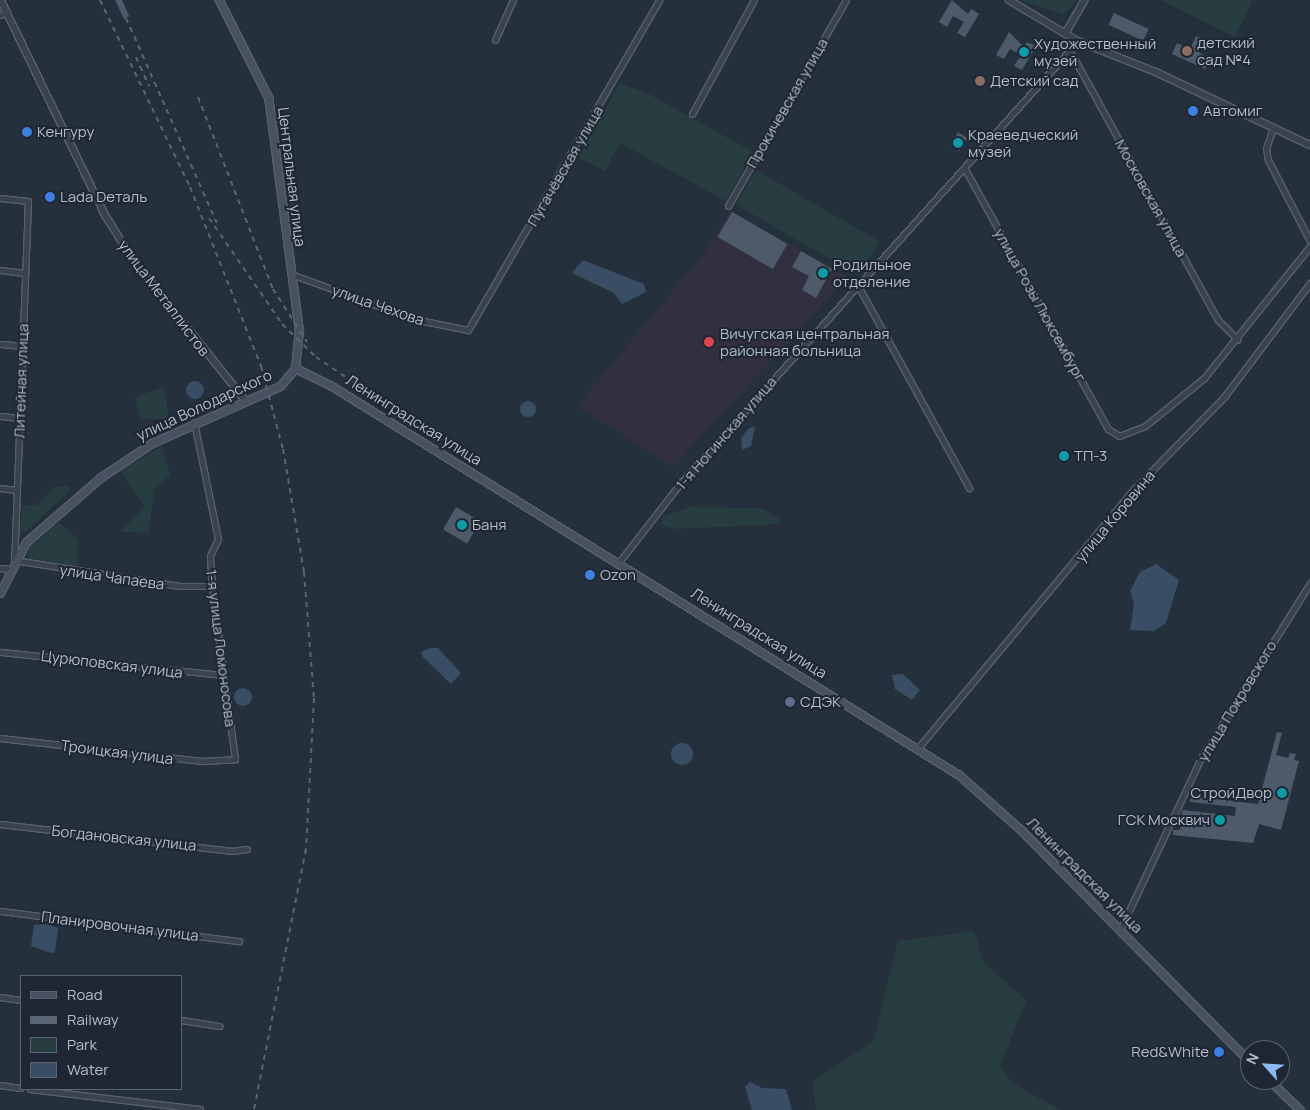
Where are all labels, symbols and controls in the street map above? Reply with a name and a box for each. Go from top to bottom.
place label: детский сад №4 [1197,33,1255,68]
place label: Художественный музей [1034,34,1156,69]
street label: Прокичевская улица [743,35,831,171]
marker: детский сад №4 [1181,45,1193,57]
marker: Художественный музей [1018,46,1030,58]
place label: Детский сад [990,72,1079,90]
marker: Детский сад [974,75,986,87]
place label: Автомиг [1203,102,1263,120]
street label: Пугачёвская улица [523,103,607,229]
marker: Автомиг [1187,105,1199,117]
street label: Центральная улица [275,106,309,248]
place label: Кенгуру [37,123,94,141]
place label: Краеведческий музей [968,125,1078,160]
marker: Кенгуру [21,126,33,138]
street label: Московская улица [1111,136,1191,260]
marker: Краеведческий музей [952,137,964,149]
place label: Lada Dеталь [60,188,147,206]
marker: Lada Dеталь [44,191,56,203]
street label: улица Розы Люксембург [990,225,1090,385]
street label: улица Металлистов [115,236,213,360]
place label: Родильное отделение [833,255,911,290]
marker: Родильное отделение [817,267,829,279]
street label: улица Чехова [330,281,426,329]
street label: Литейная улица [10,323,32,439]
place label: Вичугская центральная районная больница [720,324,890,359]
marker: Вичугская центральная районная больница [702,335,716,349]
street label: улица Володарского [133,366,275,444]
street label: Ленинградская улица [343,371,485,469]
street label: 1-я Ногинская улица [672,372,780,494]
place label: ТП-3 [1074,447,1107,465]
marker: ТП-3 [1058,450,1070,462]
street label: улица Коровина [1071,467,1159,565]
place label: Баня [472,516,507,534]
marker: Баня [456,519,468,531]
street label: улица Чапаева [59,561,165,593]
place label: Ozon [600,566,636,584]
street label: 1-я улица Ломоносова [202,568,240,728]
marker: Ozon [584,569,596,581]
street label: Ленинградская улица [688,584,830,682]
street label: улица Покровского [1194,637,1280,765]
street label: Цурюповская улица [40,646,184,682]
place label: СДЭК [800,693,841,711]
marker: СДЭК [784,696,796,708]
street label: Троицкая улица [60,736,174,768]
place label: СтройДвор [1191,784,1272,802]
marker: СтройДвор [1276,787,1288,799]
place label: ГСК Москвич [1117,811,1210,829]
street label: Ленинградская улица [1023,813,1147,937]
marker: ГСК Москвич [1214,814,1226,826]
street label: Богдановская улица [51,821,197,855]
street label: Планировочная улица [40,907,200,945]
legend [20,975,182,1090]
text: Road [67,984,103,1005]
text: Railway [67,1009,119,1030]
text: Park [67,1034,97,1055]
north arrow [1240,1040,1290,1090]
place label: Red&White [1131,1043,1209,1061]
marker: Red&White [1213,1046,1225,1058]
text: N [1241,1050,1263,1067]
text: Water [67,1059,109,1080]

